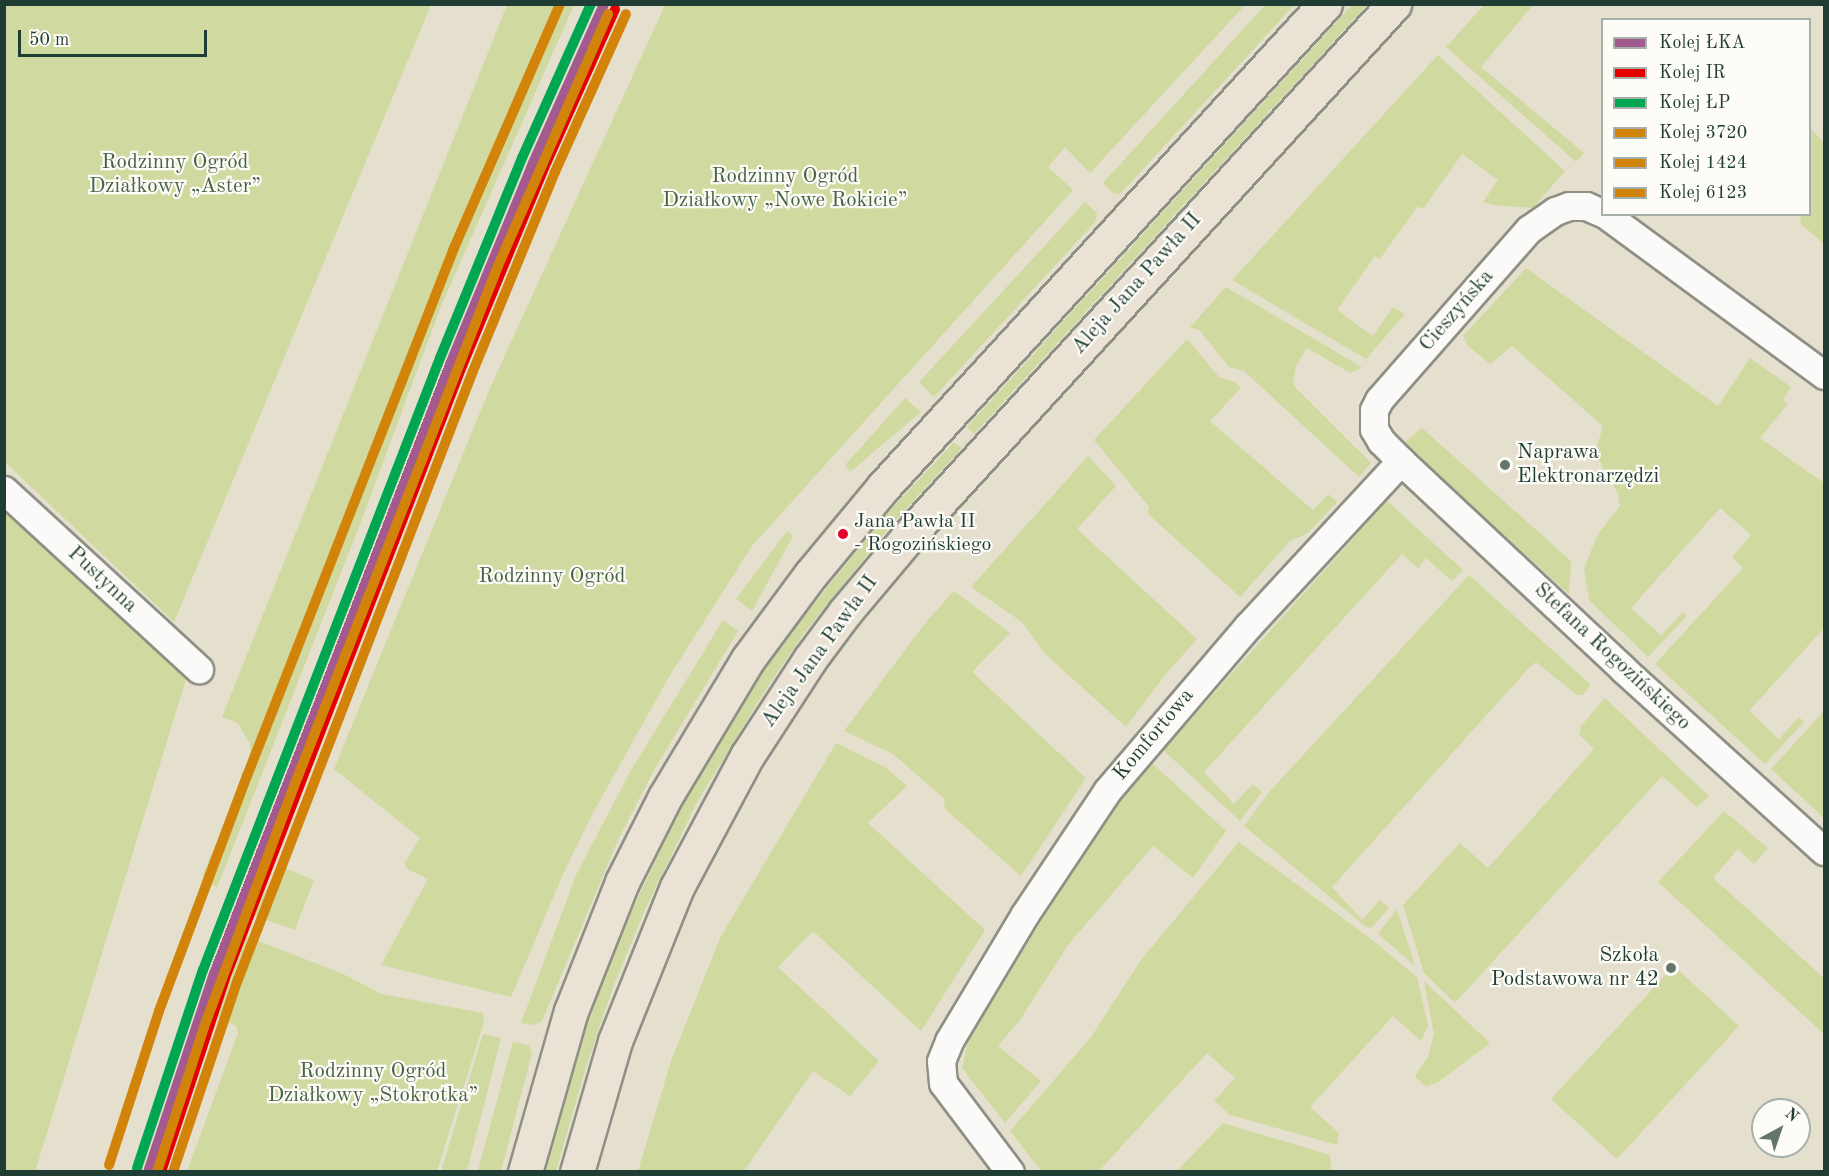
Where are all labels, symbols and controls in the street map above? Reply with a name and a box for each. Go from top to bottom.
scale bar [21,18,210,56]
legend [1601,18,1811,216]
text: 50 m [29,31,69,49]
text: Kolej ŁKA [1659,34,1745,52]
text: Kolej IR [1659,64,1725,82]
text: Kolej ŁP [1659,94,1730,112]
text: Kolej 3720 [1659,124,1747,142]
park label: Rodzinny Ogród Działkowy „Aster” [89,150,261,200]
text: Kolej 1424 [1659,154,1747,172]
park label: Rodzinny Ogród Działkowy „Nowe Rokicie” [663,164,907,214]
text: Kolej 6123 [1659,184,1747,202]
street label: Aleja Jana Pawła II [1067,208,1207,360]
street label: Cieszyńska [1414,265,1500,357]
place label: Naprawa Elektronarzędzi [1517,440,1659,490]
marker: Naprawa Elektronarzędzi [1498,458,1512,472]
place label: Jana Pawła II - Rogozińskiego [854,510,991,557]
marker: Jana Pawła II - Rogozińskiego [837,528,849,540]
street label: Pustynna [62,541,142,619]
park label: Rodzinny Ogród [478,564,626,590]
street label: Aleja Jana Pawła II [756,571,884,733]
street label: Stefana Rogozińskiego [1528,578,1696,736]
street label: Komfortowa [1108,684,1200,786]
place label: Szkoła Podstawowa nr 42 [1491,943,1659,993]
marker: Szkoła Podstawowa nr 42 [1664,961,1678,975]
park label: Rodzinny Ogród Działkowy „Stokrotka” [268,1059,478,1109]
north arrow [1751,1098,1811,1158]
text: N [1781,1106,1801,1126]

